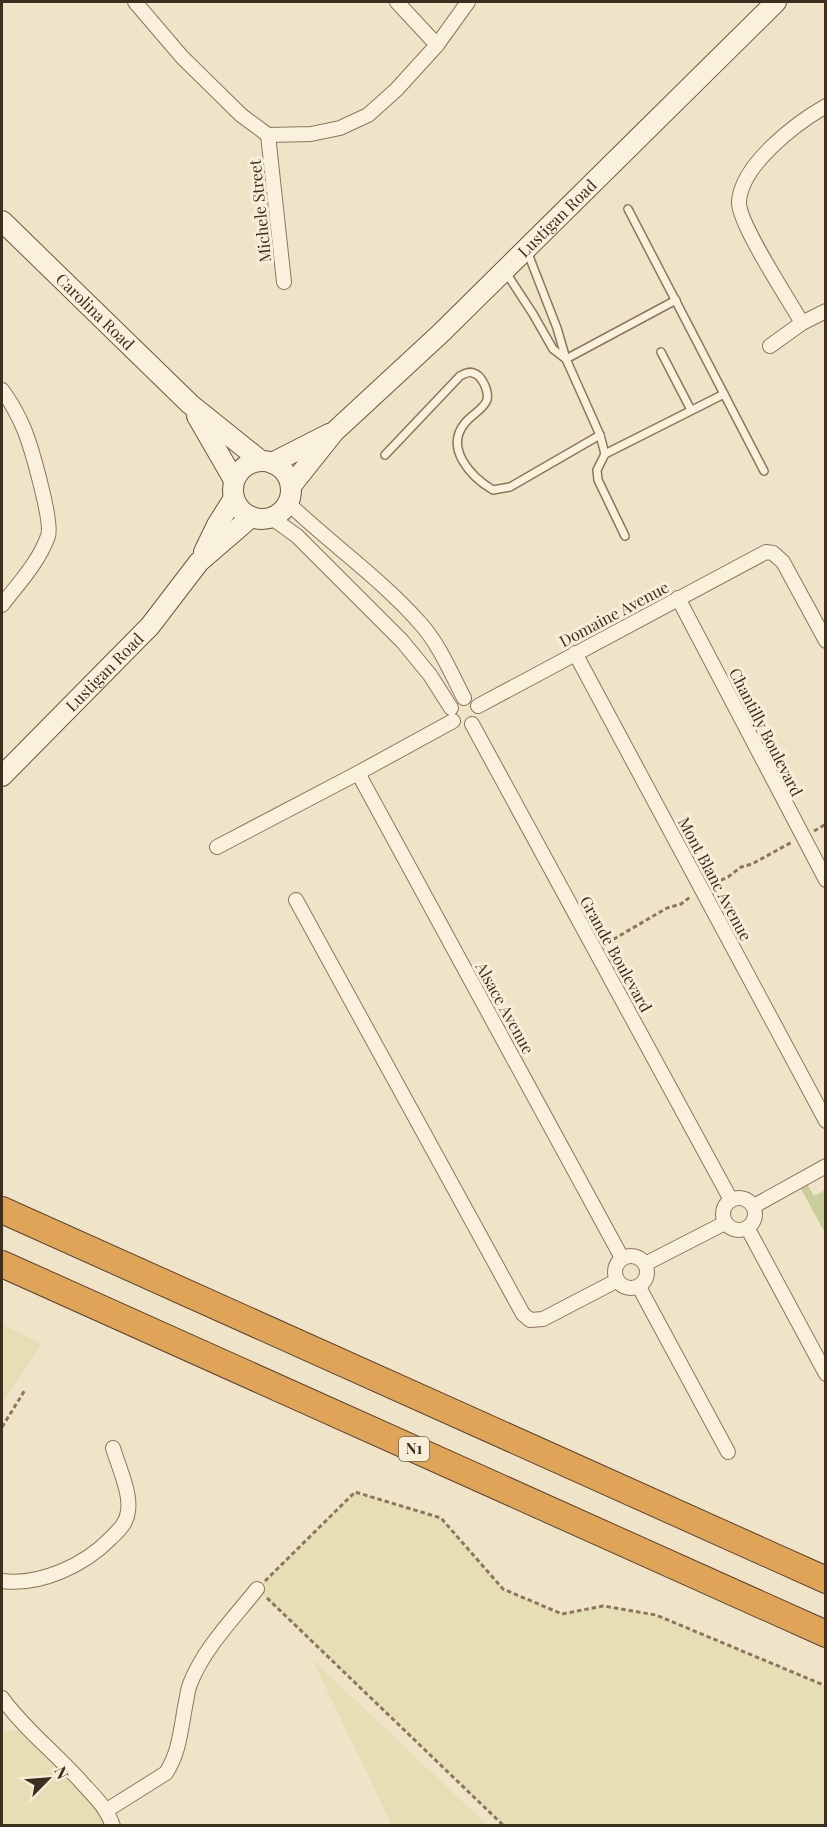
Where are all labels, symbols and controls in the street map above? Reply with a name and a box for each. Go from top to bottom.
street label: Michele Street [244,158,275,264]
street label: Lustigan Road [513,174,601,261]
street label: Carolina Road [52,268,139,354]
street label: Domaine Avenue [555,576,672,651]
street label: Lustigan Road [61,628,148,716]
street label: Chantilly Boulevard [725,664,808,800]
street label: Mont Blanc Avenue [674,813,757,944]
street label: Grande Boulevard [576,892,657,1016]
street label: Alsace Avenue [471,957,539,1057]
road number: N1 [399,1437,429,1461]
north arrow [18,1749,78,1809]
text: N [50,1763,74,1783]

